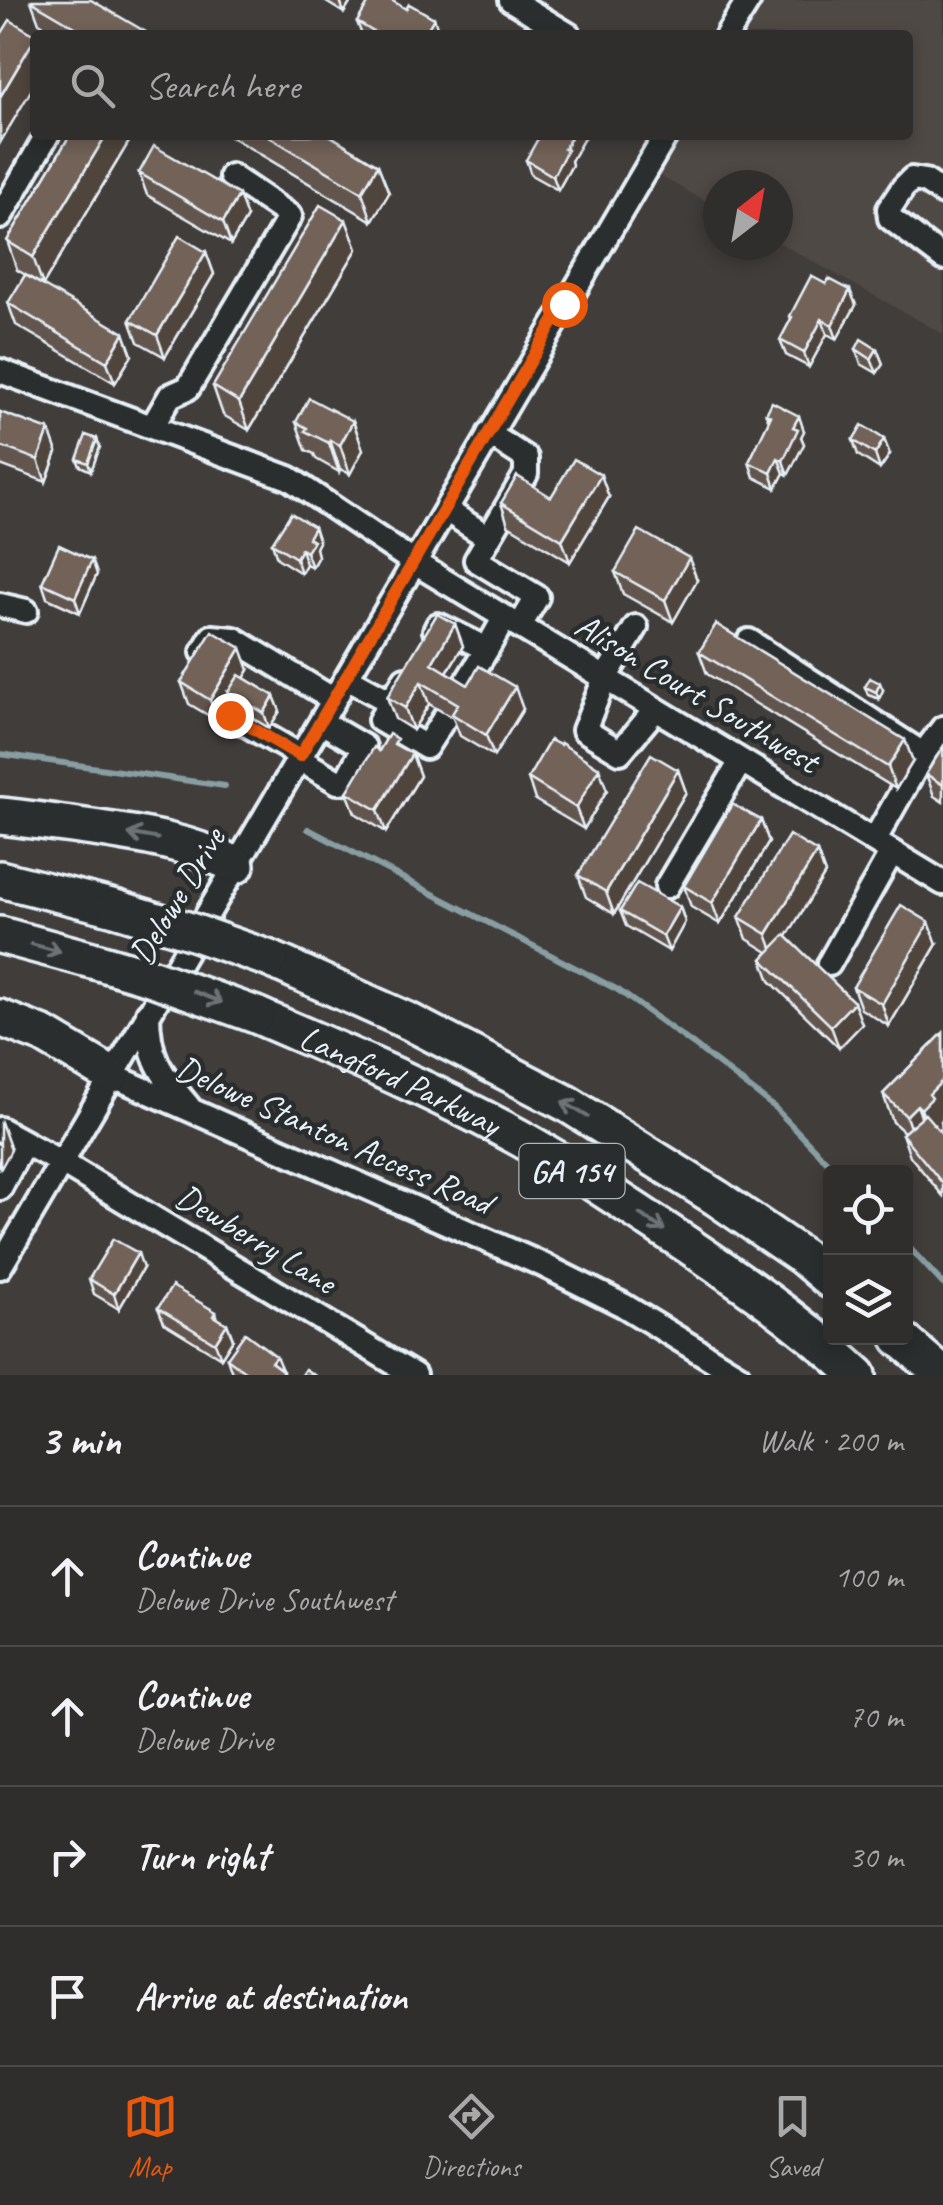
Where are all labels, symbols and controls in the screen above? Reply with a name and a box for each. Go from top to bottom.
search box [30,30,913,140]
icon: search [65,58,120,113]
text: Search here [145,62,300,109]
north arrow [703,170,793,260]
route start [542,282,588,328]
street label: Alison Court Southwest [567,603,830,785]
route end [208,693,254,739]
street label: Delowe Drive [119,817,237,972]
one-way arrow [128,826,160,845]
one-way arrow [30,939,61,958]
one-way arrow [192,989,223,1007]
street label: Langford Parkway [293,1014,511,1147]
street label: Delowe Stanton Access Road [169,1045,504,1227]
one-way arrow [561,1099,590,1119]
road number: GA 154 [520,1144,624,1198]
map controls [823,1165,913,1345]
button: locate [823,1165,913,1255]
street label: Dewberry Lane [168,1174,346,1306]
one-way arrow [638,1211,666,1232]
button: layers [823,1255,913,1345]
text: 3 min [40,1414,120,1467]
text: Walk · 200 m [759,1420,903,1461]
text: Continue [135,1532,249,1579]
icon: ahead [40,1549,95,1604]
text: 100 m [834,1556,903,1597]
text: Delowe Drive Southwest [135,1579,393,1620]
text: Continue [135,1672,249,1719]
icon: ahead [40,1689,95,1744]
text: 70 m [849,1696,903,1737]
text: Delowe Drive [135,1719,273,1760]
icon: right [40,1829,95,1884]
text: Turn right [135,1833,269,1880]
text: 30 m [849,1836,903,1877]
icon: arrive [40,1969,95,2024]
text: Arrive at destination [135,1973,407,2020]
tab: Map [123,2089,178,2184]
tab: Directions [423,2089,520,2184]
tab: Saved [765,2089,820,2184]

